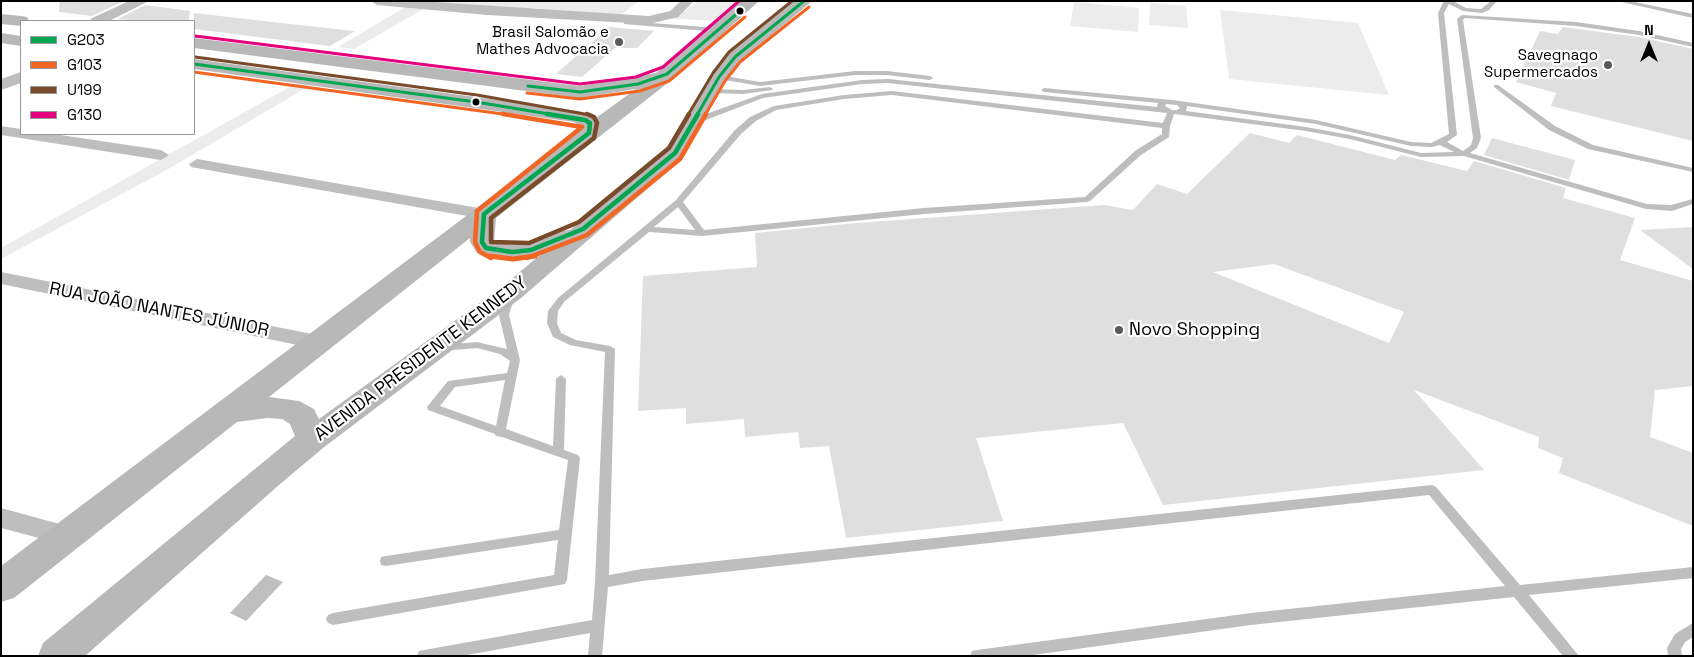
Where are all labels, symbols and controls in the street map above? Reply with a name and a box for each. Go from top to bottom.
unlabelled marker [735,6,745,16]
legend [20,20,195,135]
north arrow [1624,20,1674,70]
text: N [1644,21,1654,39]
place label: Brasil Salomão e Mathes Advocacia [476,24,609,59]
text: G203 [67,30,105,49]
marker: Brasil Salomão e Mathes Advocacia [613,36,625,48]
place label: Savegnago Supermercados [1484,47,1598,82]
text: G103 [67,55,102,74]
marker: Savegnago Supermercados [1602,59,1614,71]
text: U199 [67,80,102,99]
unlabelled marker [471,97,481,107]
text: G130 [67,105,102,124]
street label: AVENIDA PRESIDENTE KENNEDY [311,272,531,446]
street label: RUA JOÃO NANTES JÚNIOR [47,278,271,342]
place label: Novo Shopping [1129,319,1260,341]
marker: Novo Shopping [1113,324,1125,336]

